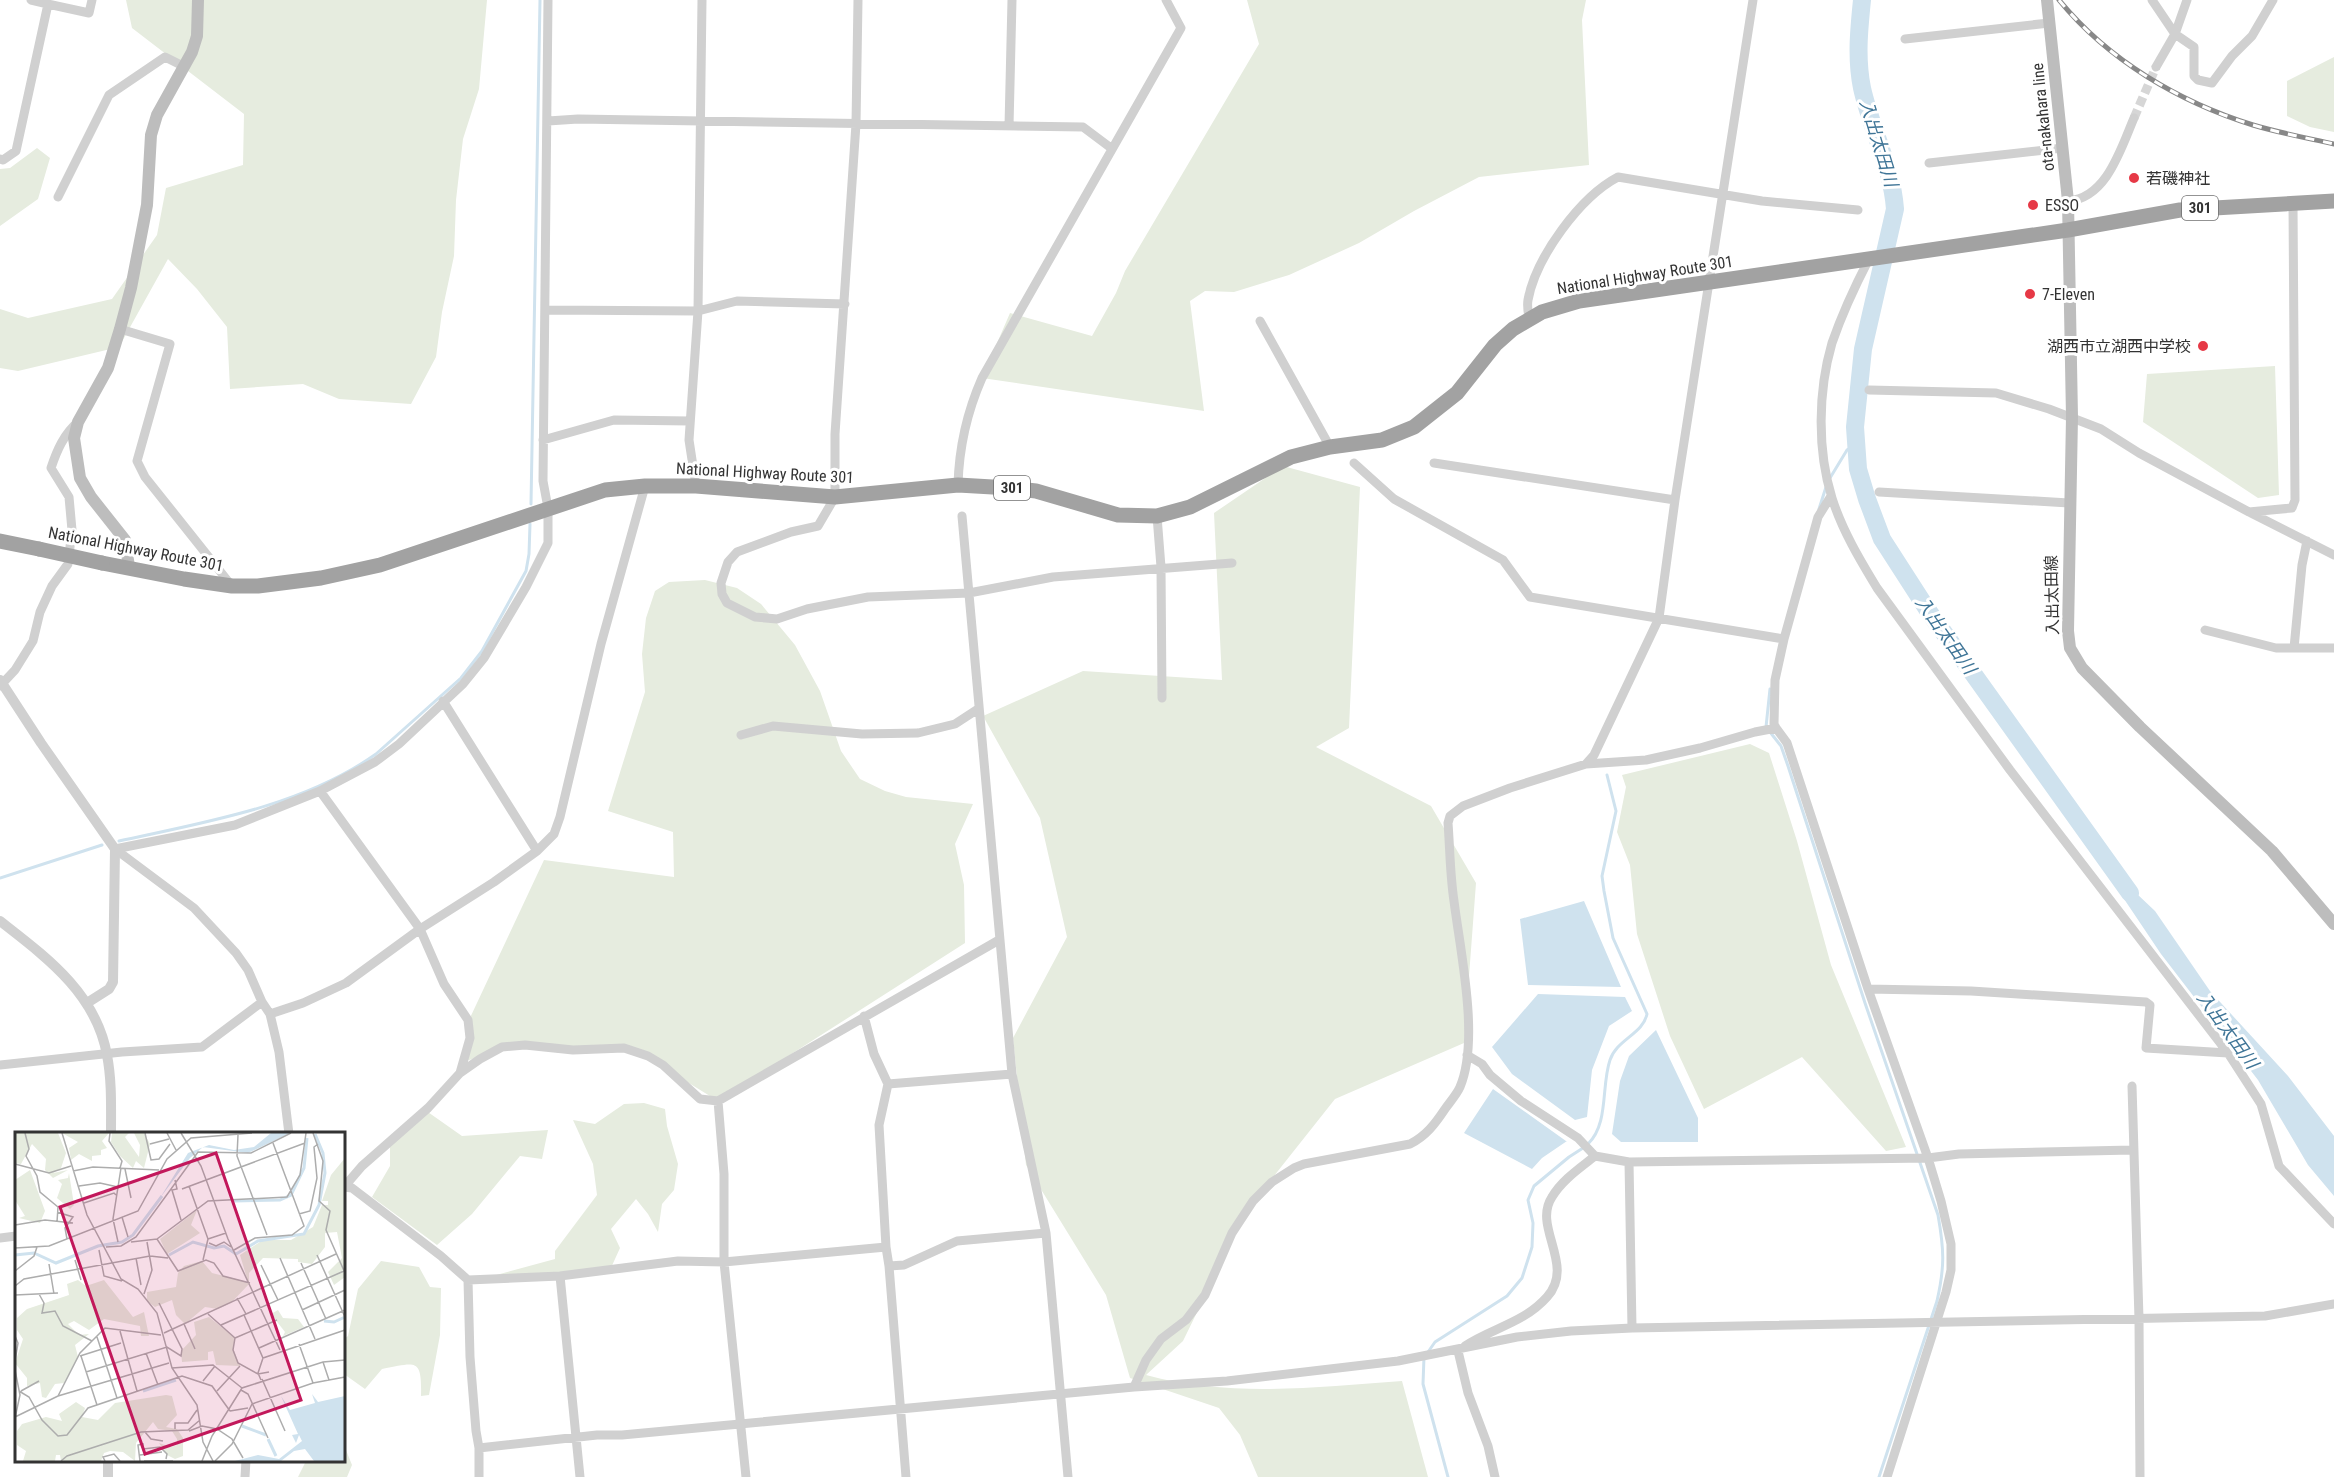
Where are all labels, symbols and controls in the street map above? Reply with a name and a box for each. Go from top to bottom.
street label: ota-nakahara line [2028,62,2058,172]
water label: 入出太田川 [1856,97,1903,191]
place label: 若磯神社 [2146,169,2210,188]
marker: 若磯神社 [2127,171,2141,185]
place label: ESSO [2045,196,2079,215]
road number: 301 [2182,196,2218,220]
marker: ESSO [2026,198,2040,212]
street label: National Highway Route 301 [1556,252,1734,298]
place label: 7-Eleven [2042,285,2095,304]
marker: 7-Eleven [2023,287,2037,301]
place label: 湖西市立湖西中学校 [2047,337,2191,356]
marker: 湖西市立湖西中学校 [2196,339,2210,353]
street label: National Highway Route 301 [676,459,854,487]
road number: 301 [994,476,1030,500]
street label: National Highway Route 301 [47,523,225,575]
street label: 入出太田線 [2042,555,2062,635]
water label: 入出太田川 [1912,592,1982,680]
water label: 入出太田川 [2193,987,2264,1074]
inset map [15,1132,345,1462]

